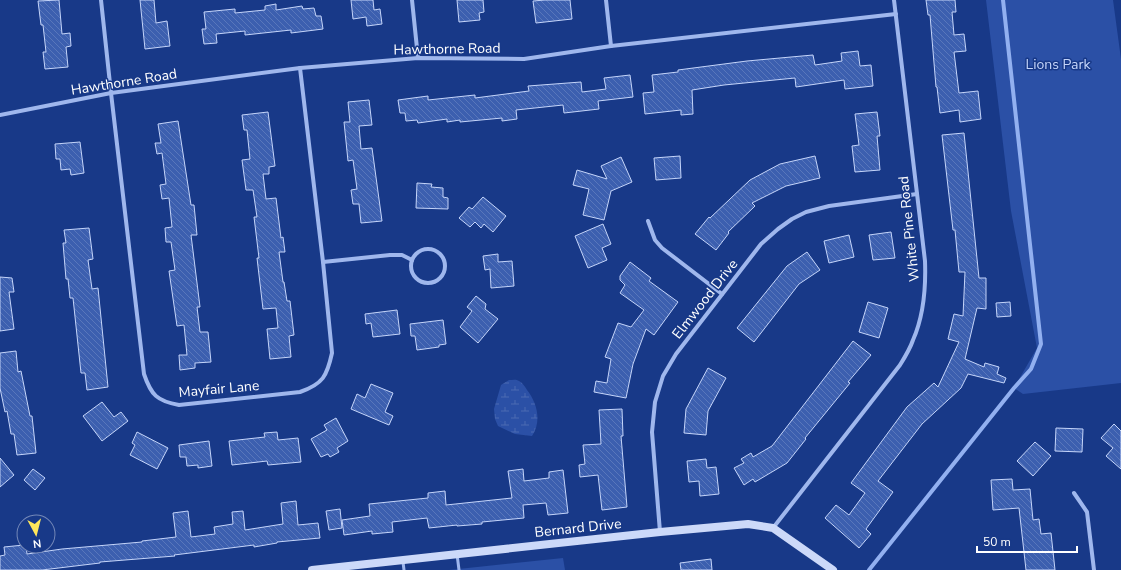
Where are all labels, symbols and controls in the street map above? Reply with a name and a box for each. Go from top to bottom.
street label: Hawthorne Road [393,39,501,59]
park label: Lions Park [1026,55,1091,74]
street label: Hawthorne Road [70,64,178,100]
street label: White Pine Road [894,175,924,283]
street label: Elmwood Drive [668,255,742,343]
street label: Mayfair Lane [178,376,260,402]
north arrow [16,514,56,554]
street label: Bernard Drive [534,514,622,542]
scale bar [977,528,1077,554]
text: 50 m [983,534,1011,550]
text: N [32,535,42,551]

